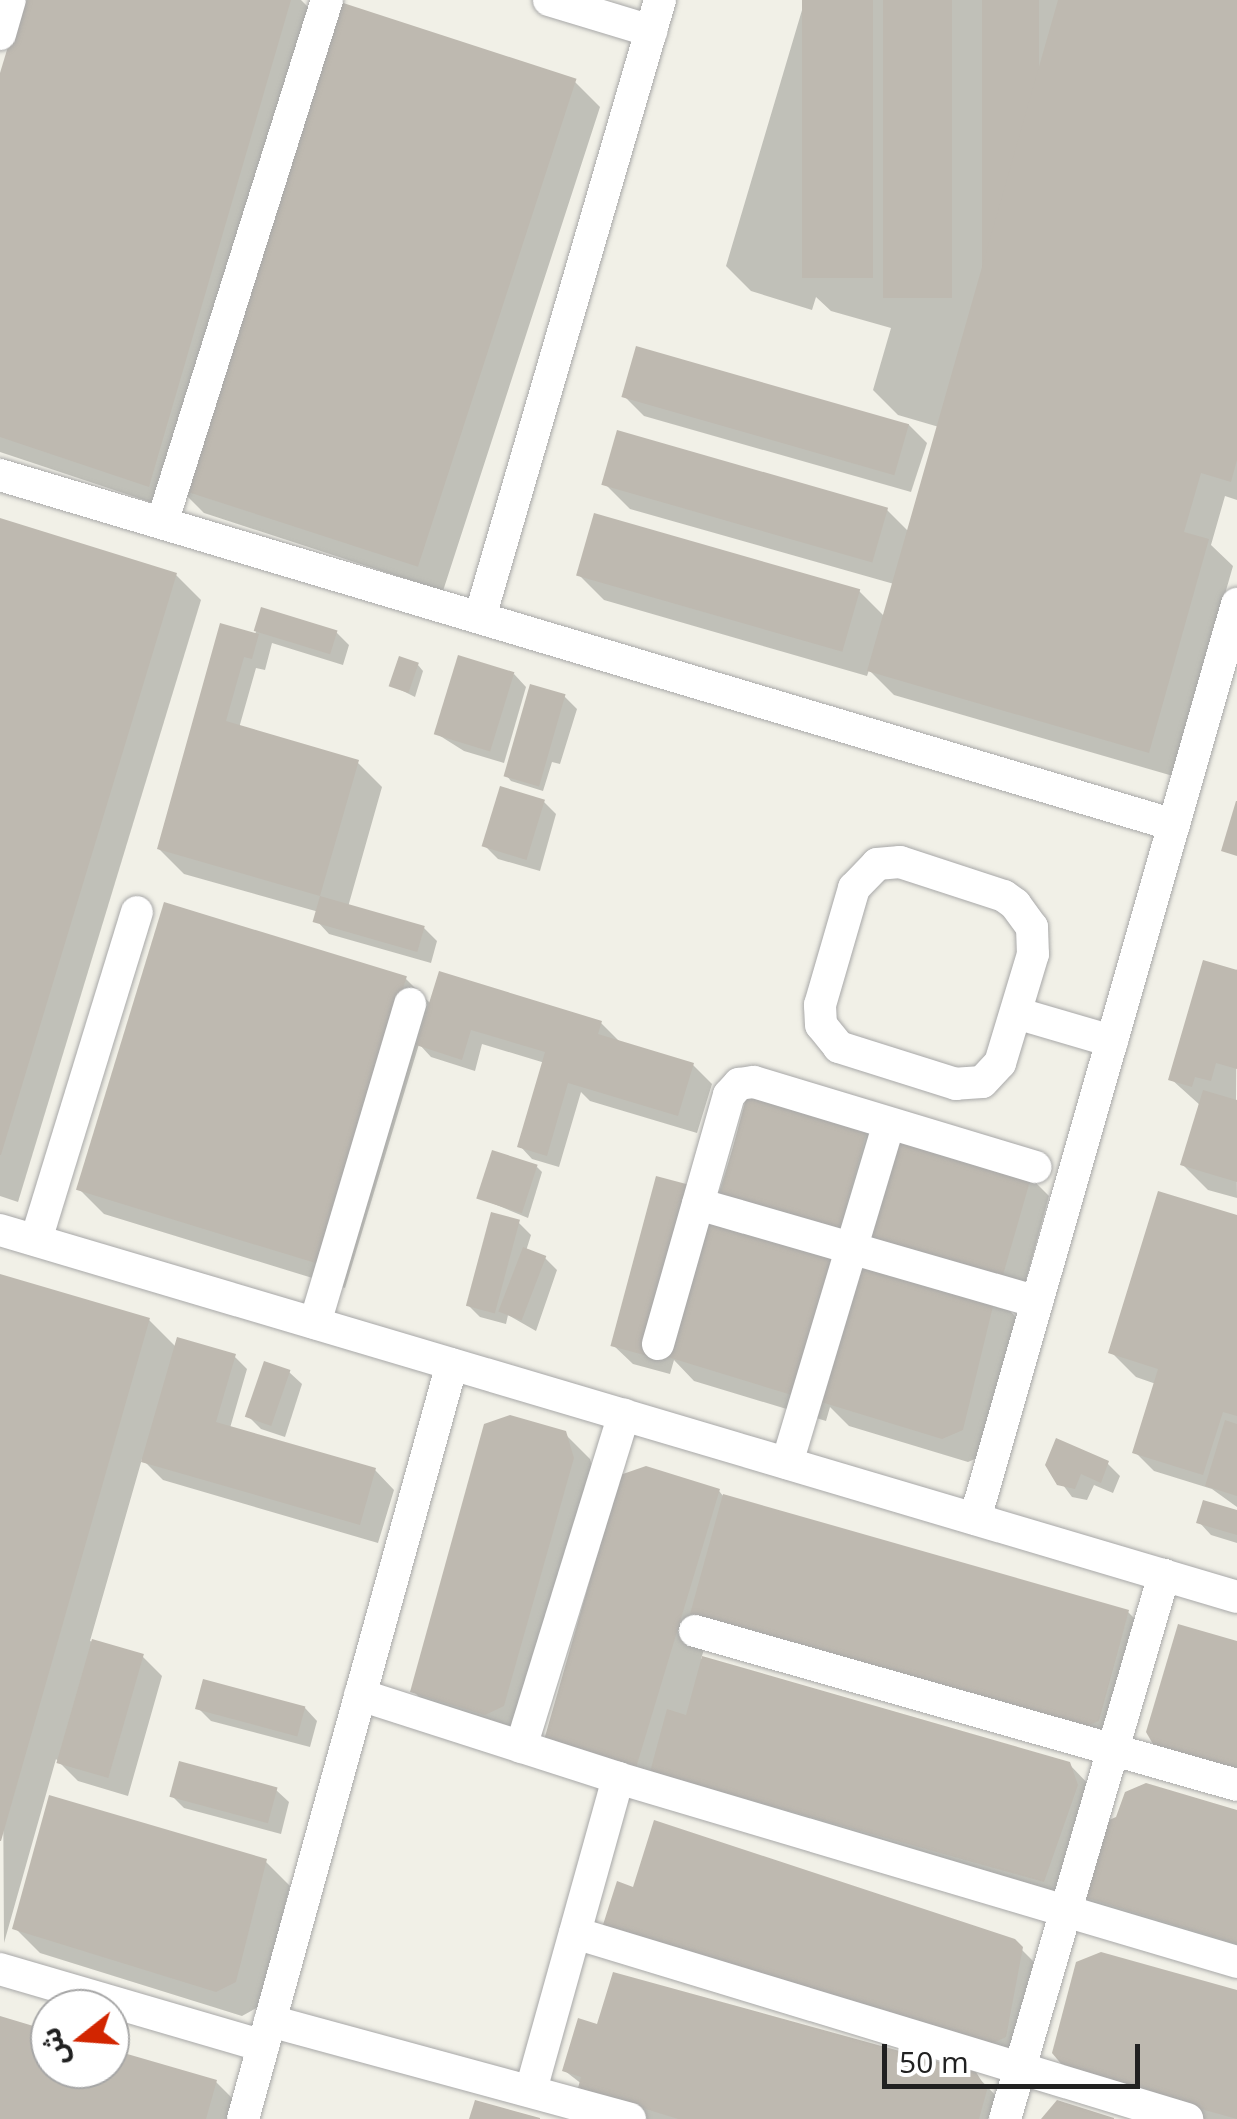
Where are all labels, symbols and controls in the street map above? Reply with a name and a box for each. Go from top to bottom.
north arrow [30,1989,130,2089]
text: ش [29,2023,77,2071]
scale bar [887,2024,1144,2086]
text: 50 m [899,2041,969,2082]

